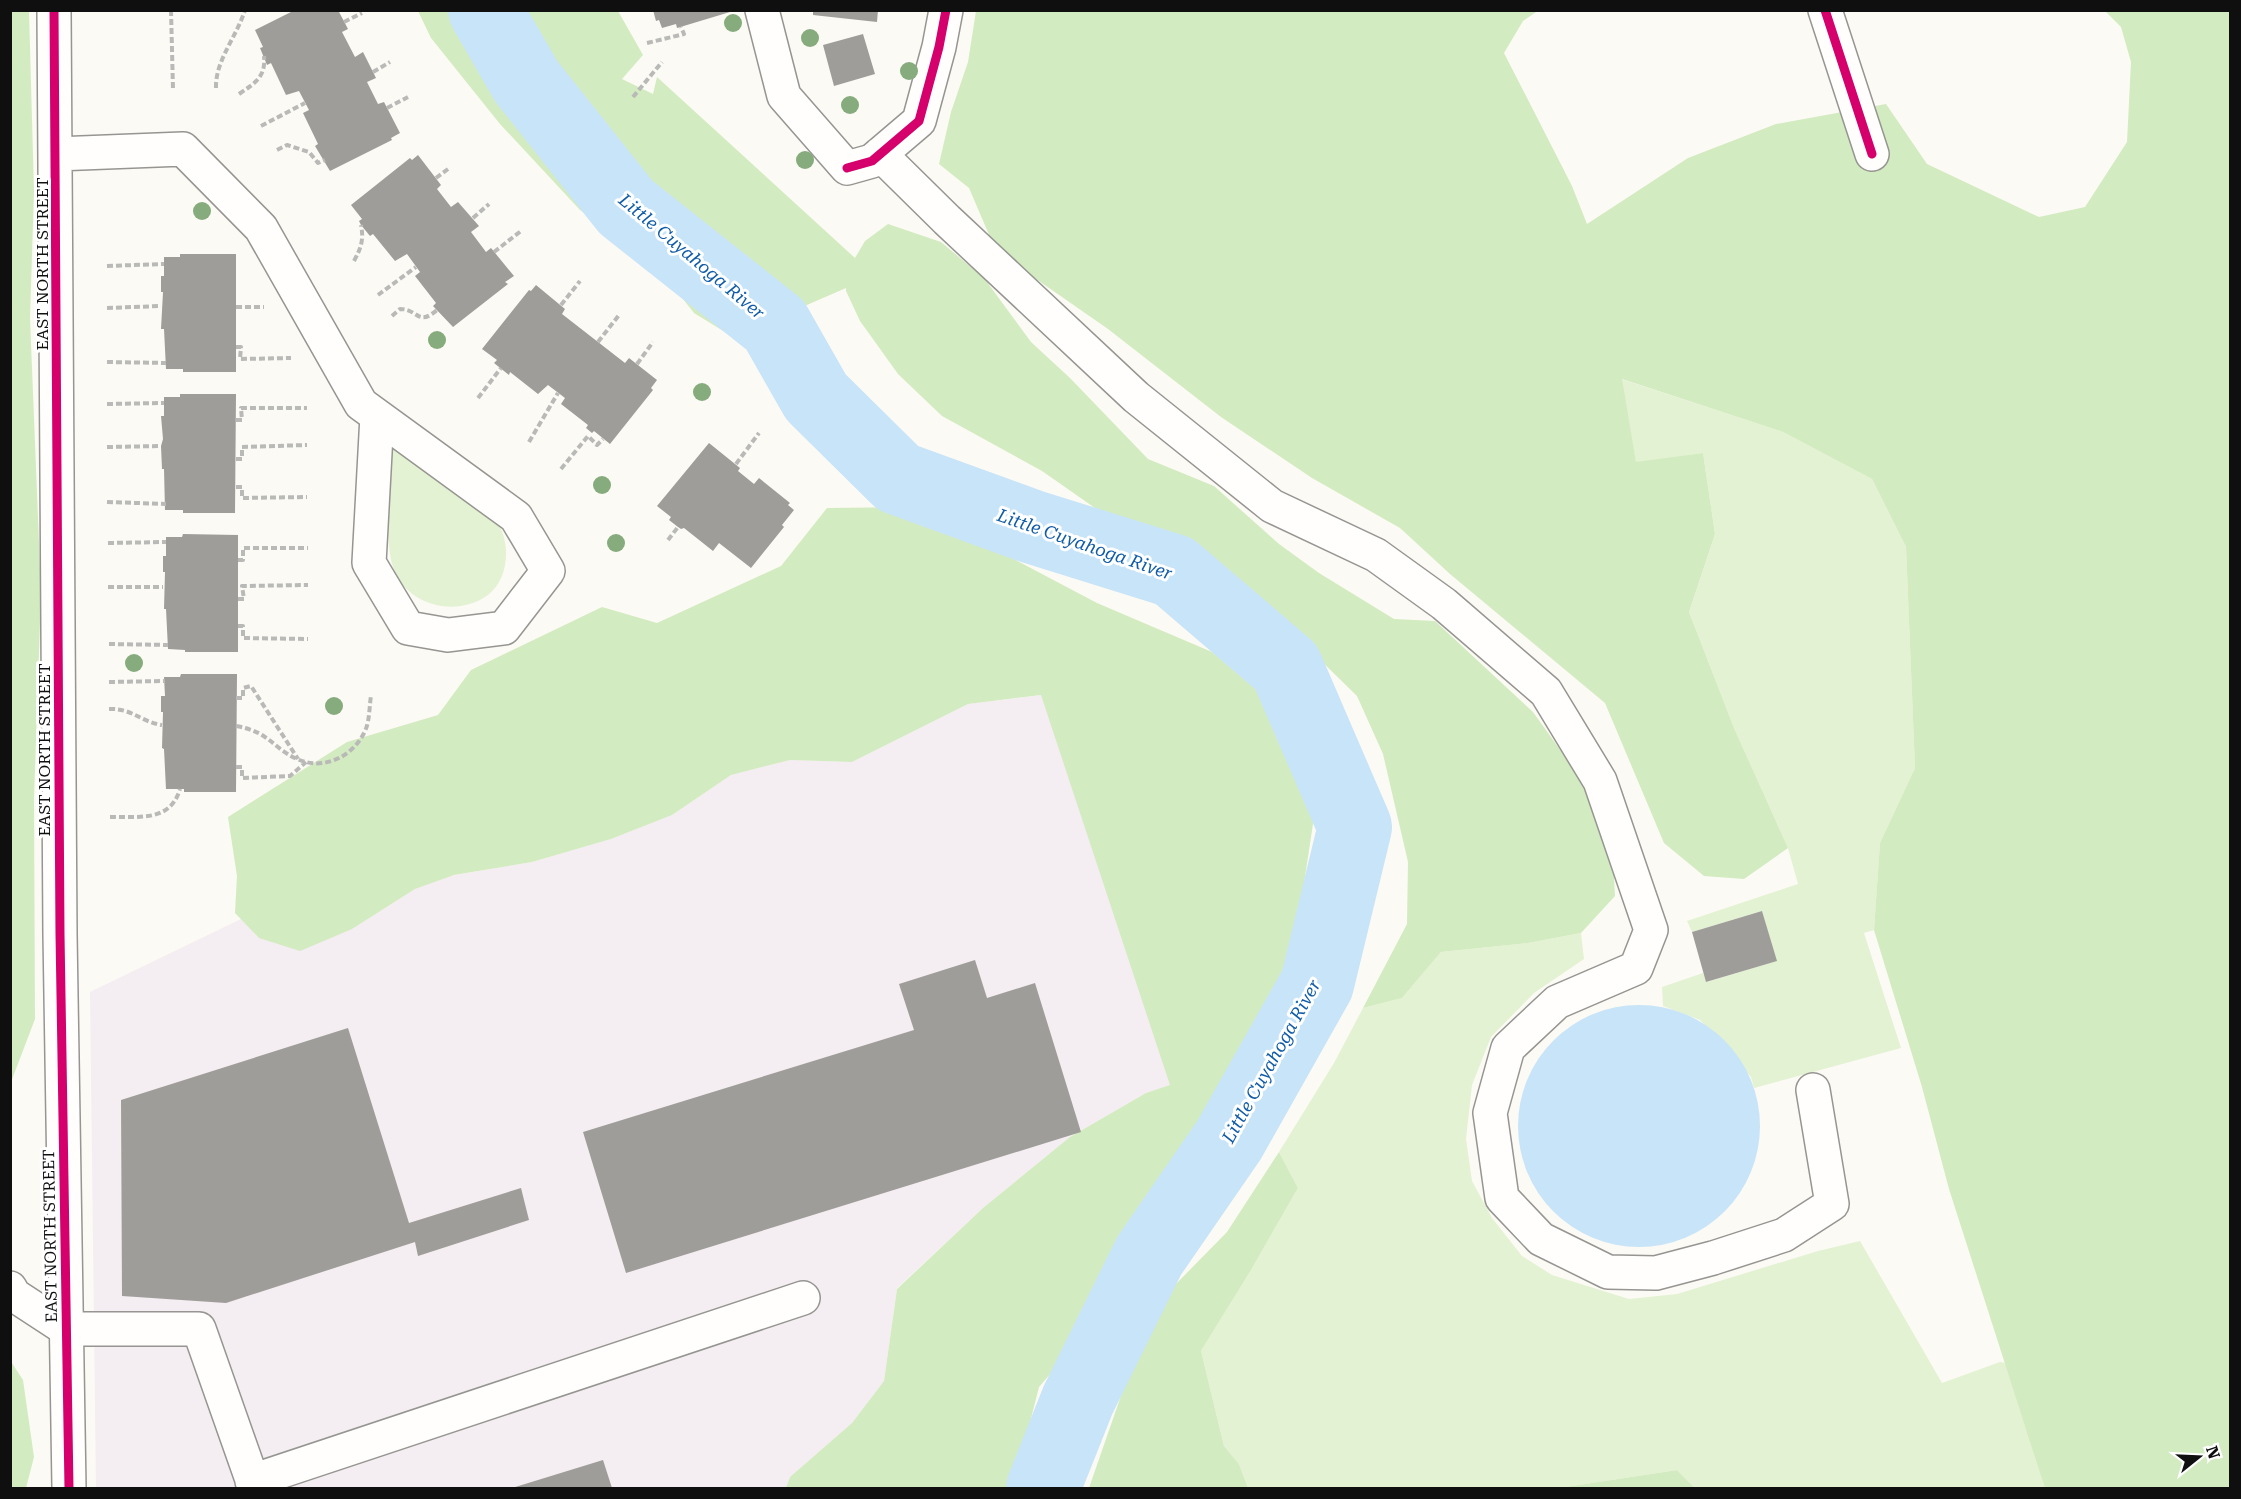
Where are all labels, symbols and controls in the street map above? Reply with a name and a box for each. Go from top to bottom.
street label: EAST NORTH STREET [33,177,52,351]
water label: Little Cuyahoga River [614,188,769,323]
water label: Little Cuyahoga River [994,504,1176,584]
street label: EAST NORTH STREET [35,663,54,837]
water label: Little Cuyahoga River [1217,975,1325,1147]
street label: EAST NORTH STREET [39,1149,61,1323]
north arrow [2169,1427,2229,1487]
text: N [2202,1444,2224,1461]

